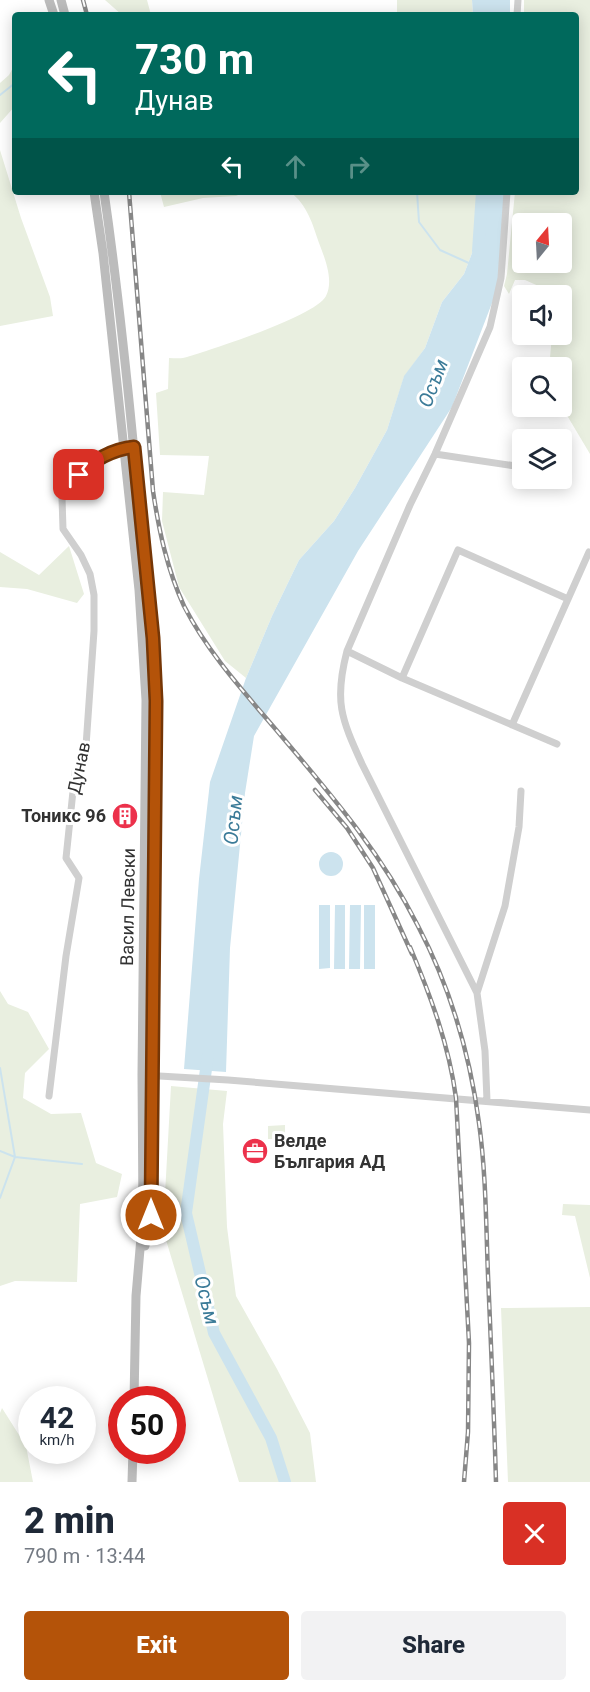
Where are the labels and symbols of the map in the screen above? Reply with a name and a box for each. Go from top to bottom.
north arrow [512,213,572,273]
water label: Осъм [413,355,453,411]
pin [53,449,104,500]
street label: Дунав [63,740,94,796]
water label: Осъм [218,794,248,846]
building icon: Тоникс 96 [110,801,140,831]
place label: Тоникс 96 [21,805,106,826]
street label: Васил Левски [116,848,139,966]
place label: Велде България АД [274,1130,386,1172]
office icon: Велде България АД [240,1136,270,1166]
position arrow [119,1183,183,1247]
water label: Осъм [189,1273,225,1327]
speed limit sign: 50 [108,1386,186,1464]

